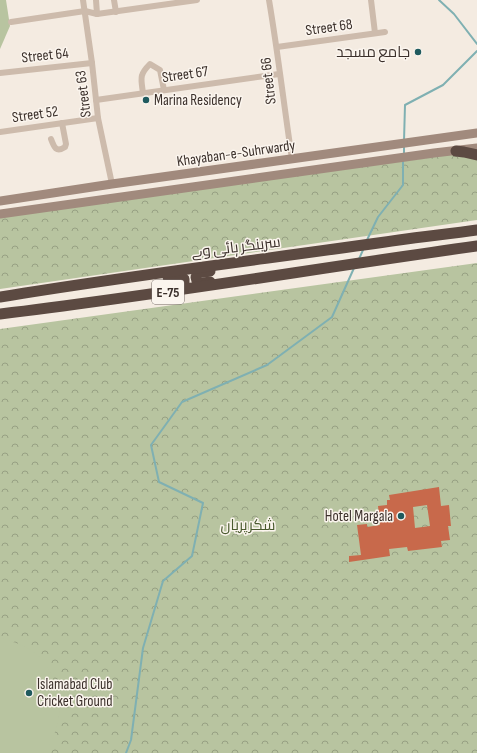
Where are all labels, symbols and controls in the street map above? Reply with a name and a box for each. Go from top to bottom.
street label: Street 68 [304,15,354,40]
place label: جامع مسجد [336,43,410,63]
street label: Street 64 [21,44,69,67]
marker: جامع مسجد [413,47,423,57]
street label: Street 66 [256,56,281,106]
street label: Street 67 [161,62,209,87]
street label: Street 63 [71,70,96,118]
place label: Marina Residency [154,91,242,110]
marker: Marina Residency [141,95,151,105]
street label: Street 52 [11,102,59,127]
street label: Khayaban-e-Suhrwardy [176,136,297,171]
street label: سرینگر ہائی وے [190,233,282,262]
road number: E-75 [152,280,184,304]
place label: Hotel Margala [325,507,393,526]
marker: Hotel Margala [396,511,406,521]
park label: شکرپریاں [221,516,275,535]
place label: Islamabad Club Cricket Ground [37,675,113,711]
marker: Islamabad Club Cricket Ground [24,688,34,698]

